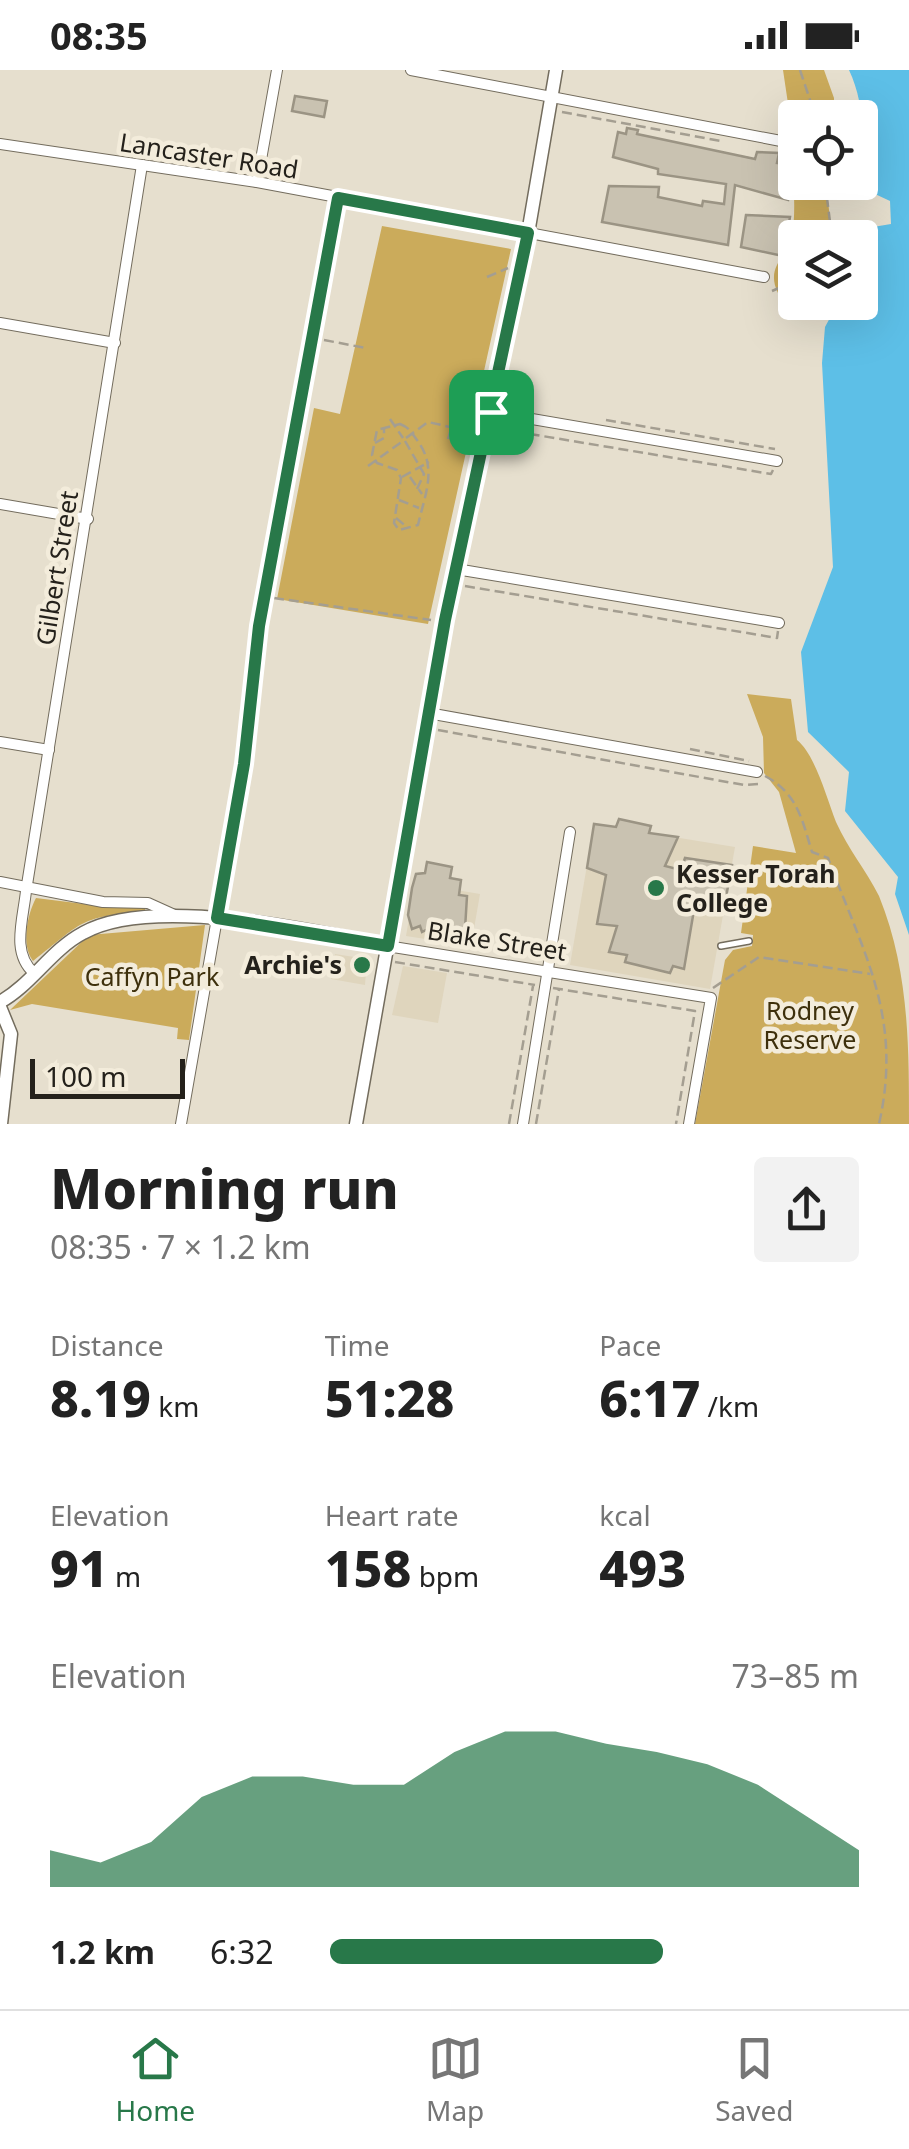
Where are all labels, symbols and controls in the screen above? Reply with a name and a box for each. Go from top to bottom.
text: 08:35 [50,9,148,61]
map controls [778,100,878,320]
button: locate [778,100,878,200]
street label: Lancaster Road [117,124,301,186]
button: layers [778,220,878,320]
pin [449,370,534,455]
icon: arrive [464,385,519,440]
street label: Gilbert Street [27,488,85,648]
place label: Kesser Torah College [676,856,835,919]
marker: Kesser Torah College [645,877,667,899]
street label: Blake Street [425,912,569,968]
place label: Archie's [244,947,342,981]
marker: Archie's [351,954,373,976]
park label: Caffyn Park [85,959,220,993]
park label: Rodney Reserve [764,993,856,1056]
scale bar [30,1054,185,1098]
text: 100 m [45,1057,127,1095]
text: Morning run [50,1150,399,1225]
button: share [754,1157,859,1262]
text: 08:35 · 7 × 1.2 km [50,1225,311,1268]
text: Distance [50,1326,163,1364]
text: Time [325,1326,389,1364]
text: Pace [599,1326,661,1364]
text: 8.19 [50,1364,151,1432]
text: 51:28 [325,1364,455,1432]
text: 6:17 [599,1364,700,1432]
text: km [151,1387,199,1425]
text: /km [700,1387,759,1425]
text: Elevation [50,1496,170,1534]
text: Heart rate [325,1496,458,1534]
text: kcal [599,1496,651,1534]
text: 91 [50,1534,108,1602]
text: 158 [325,1534,411,1602]
text: 493 [599,1534,686,1602]
text: m [108,1557,141,1595]
text: bpm [411,1557,479,1595]
text: Elevation [50,1654,187,1697]
text: 73–85 m [732,1654,859,1697]
text: 1.2 km [50,1930,155,1973]
text: 6:32 [210,1930,274,1973]
tab: Home [115,2031,195,2129]
tab: Map [426,2031,484,2129]
tab: Saved [715,2031,794,2129]

